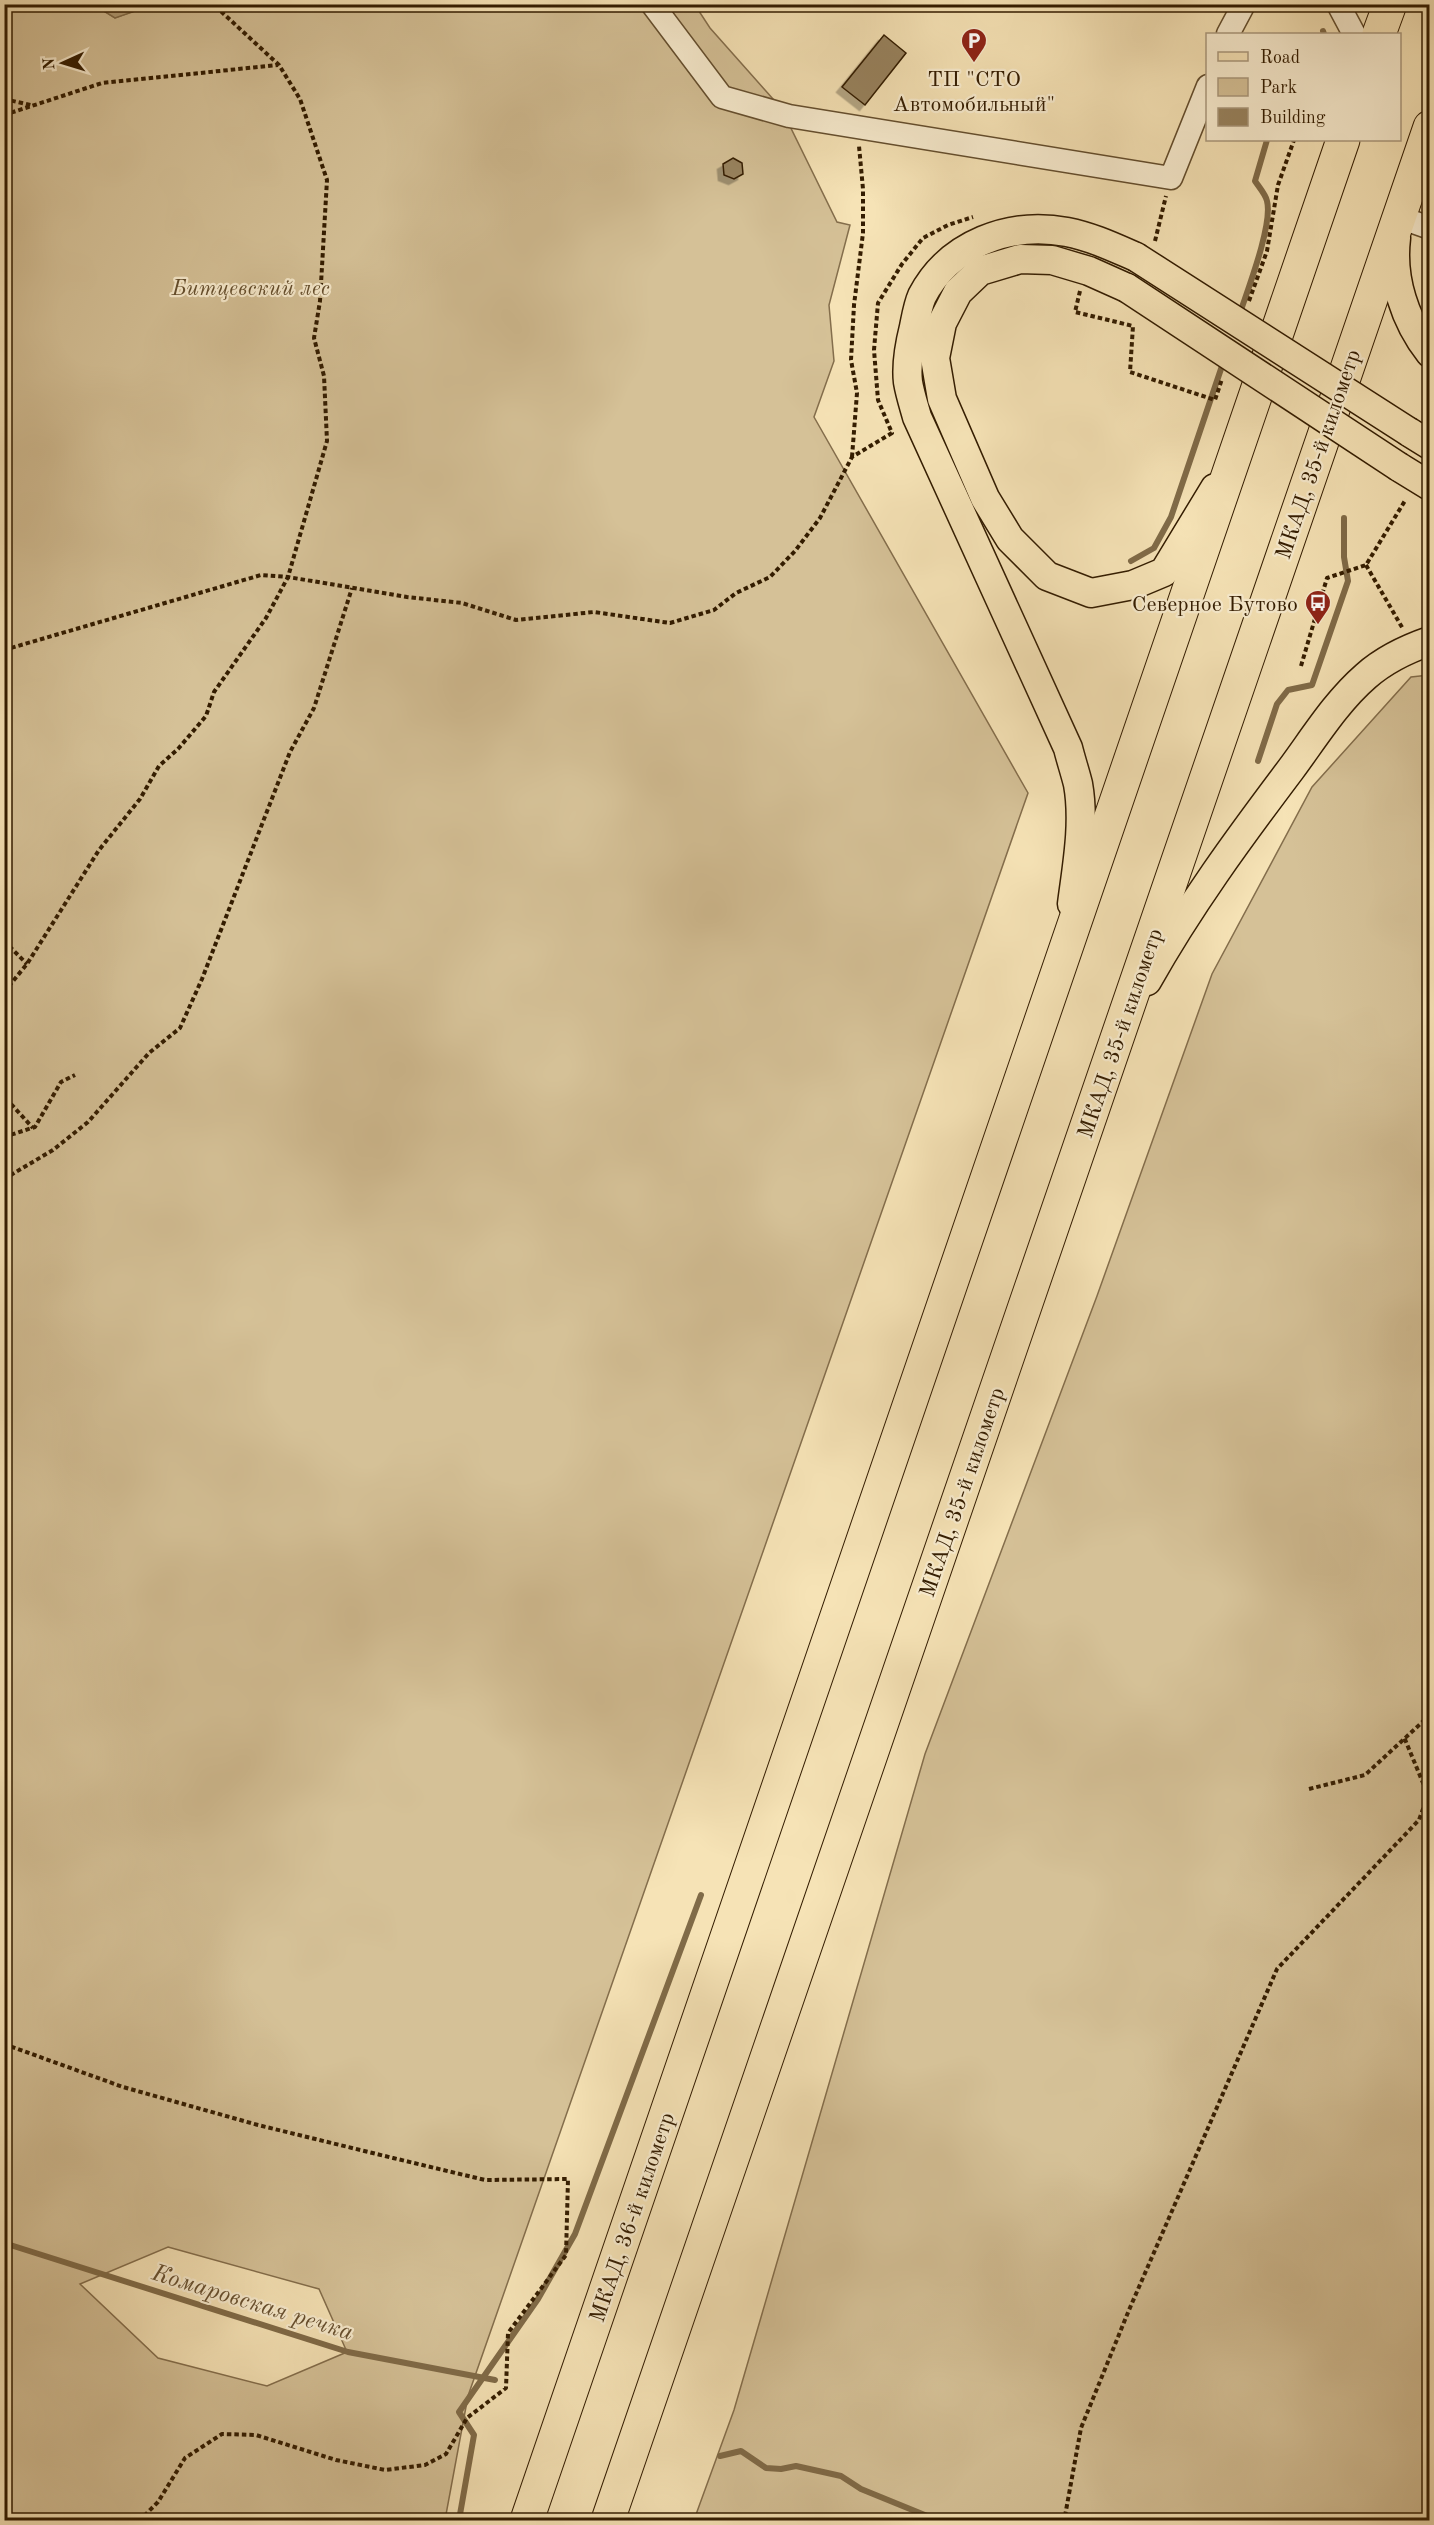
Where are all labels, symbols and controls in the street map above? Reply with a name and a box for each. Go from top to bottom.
parking icon: ТП "СТО Автомобильный" [959,26,989,64]
north arrow [33,33,93,93]
legend [1206,33,1401,141]
text: Road [1260,49,1300,67]
text: N [42,56,58,71]
place label: ТП "СТО Автомобильный" [893,69,1055,116]
text: Park [1260,79,1297,97]
text: Building [1260,109,1326,127]
park label: Битцевский лес [171,278,330,300]
street label: МКАД, 35-й километр [1273,347,1365,562]
bus stop icon: Северное Бутово [1303,588,1333,626]
place label: Северное Бутово [1132,594,1298,616]
street label: МКАД, 35-й километр [1075,926,1167,1141]
street label: МКАД, 35-й километр [917,1385,1009,1600]
street label: МКАД, 36-й километр [587,2110,679,2325]
water label: Комаровская речка [148,2262,356,2346]

